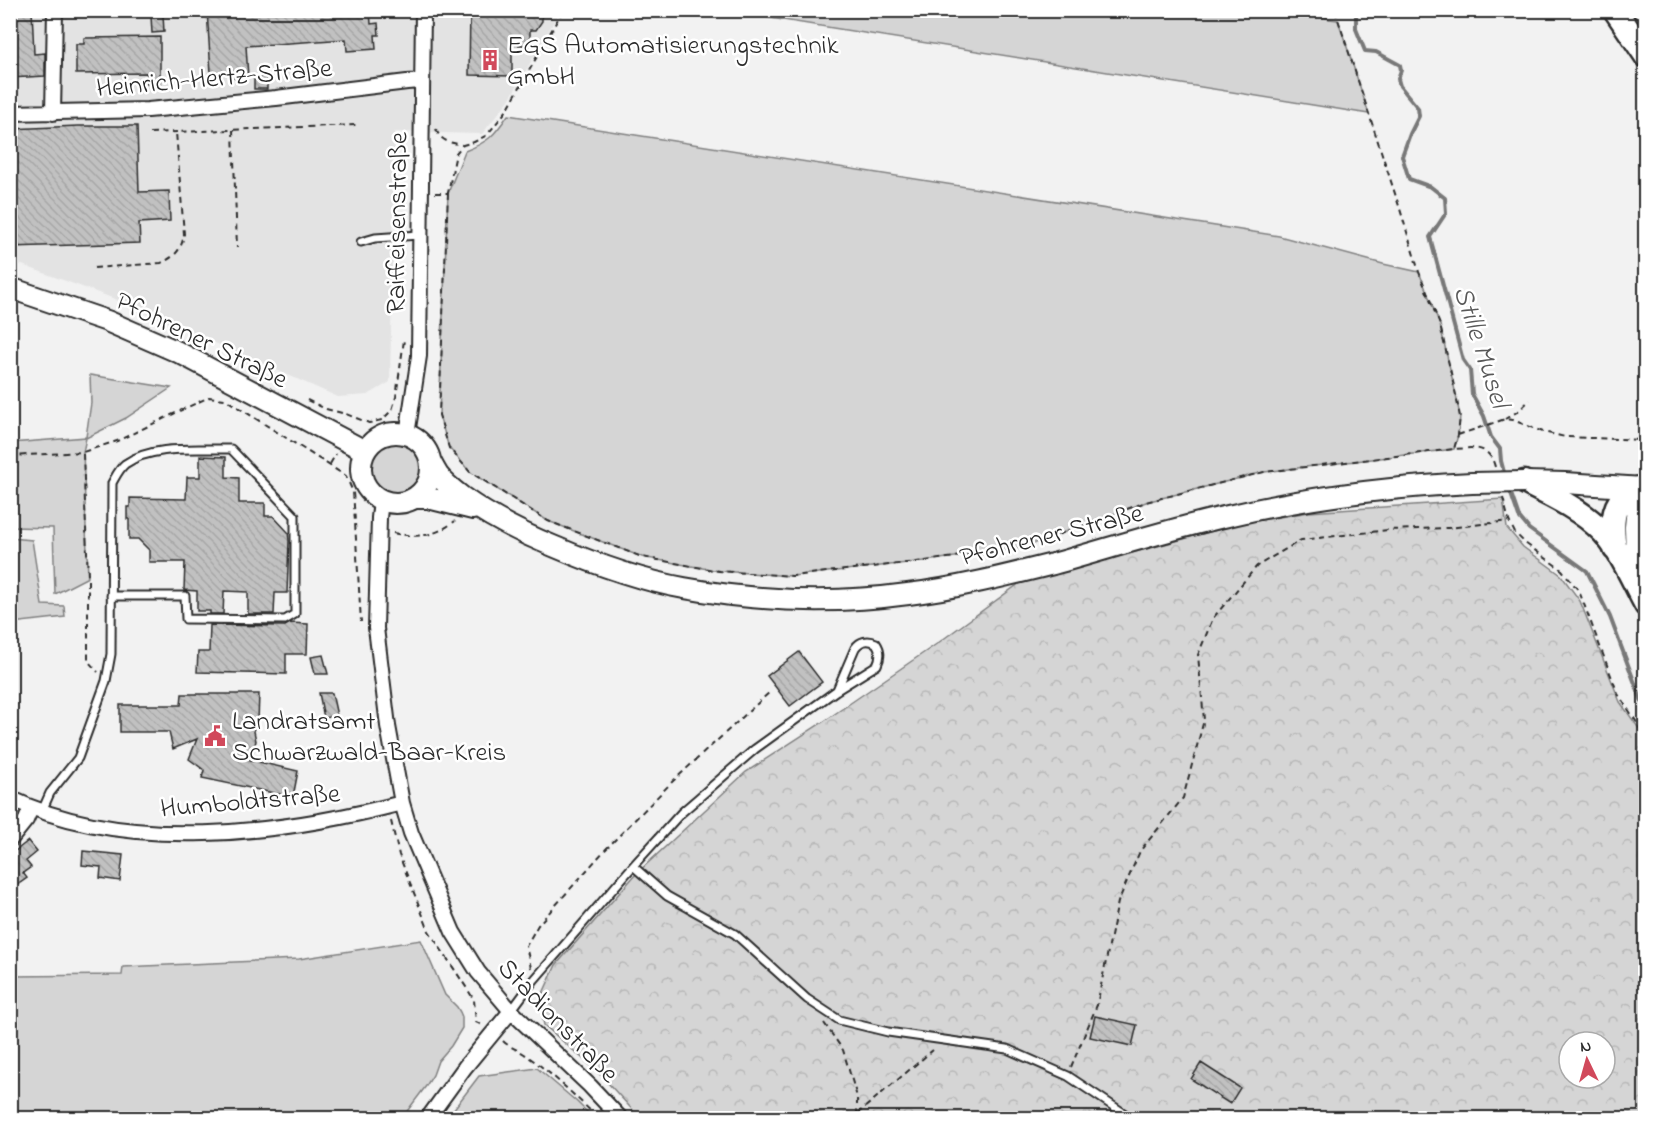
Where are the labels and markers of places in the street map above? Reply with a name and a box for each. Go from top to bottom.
place label: EGS Automatisierungstechnik GmbH [507,27,839,97]
building icon: EGS Automatisierungstechnik GmbH [478,48,502,72]
place label: Landratsamt Schwarzwald-Baar-Kreis [232,703,506,773]
public building icon: Landratsamt Schwarzwald-Baar-Kreis [203,724,227,748]

